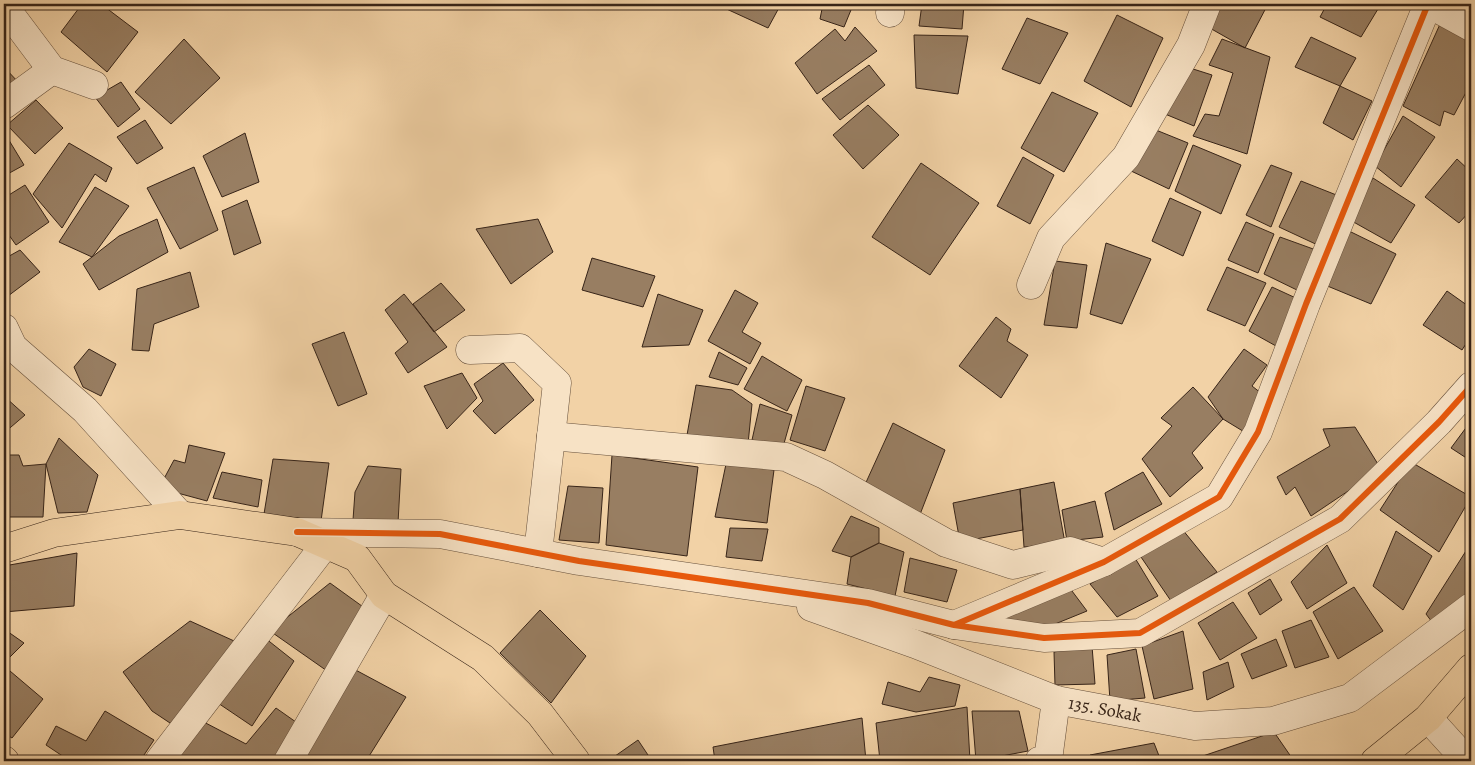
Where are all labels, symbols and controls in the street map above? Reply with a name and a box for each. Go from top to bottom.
street label: 135. Sokak [1066,691,1144,728]

